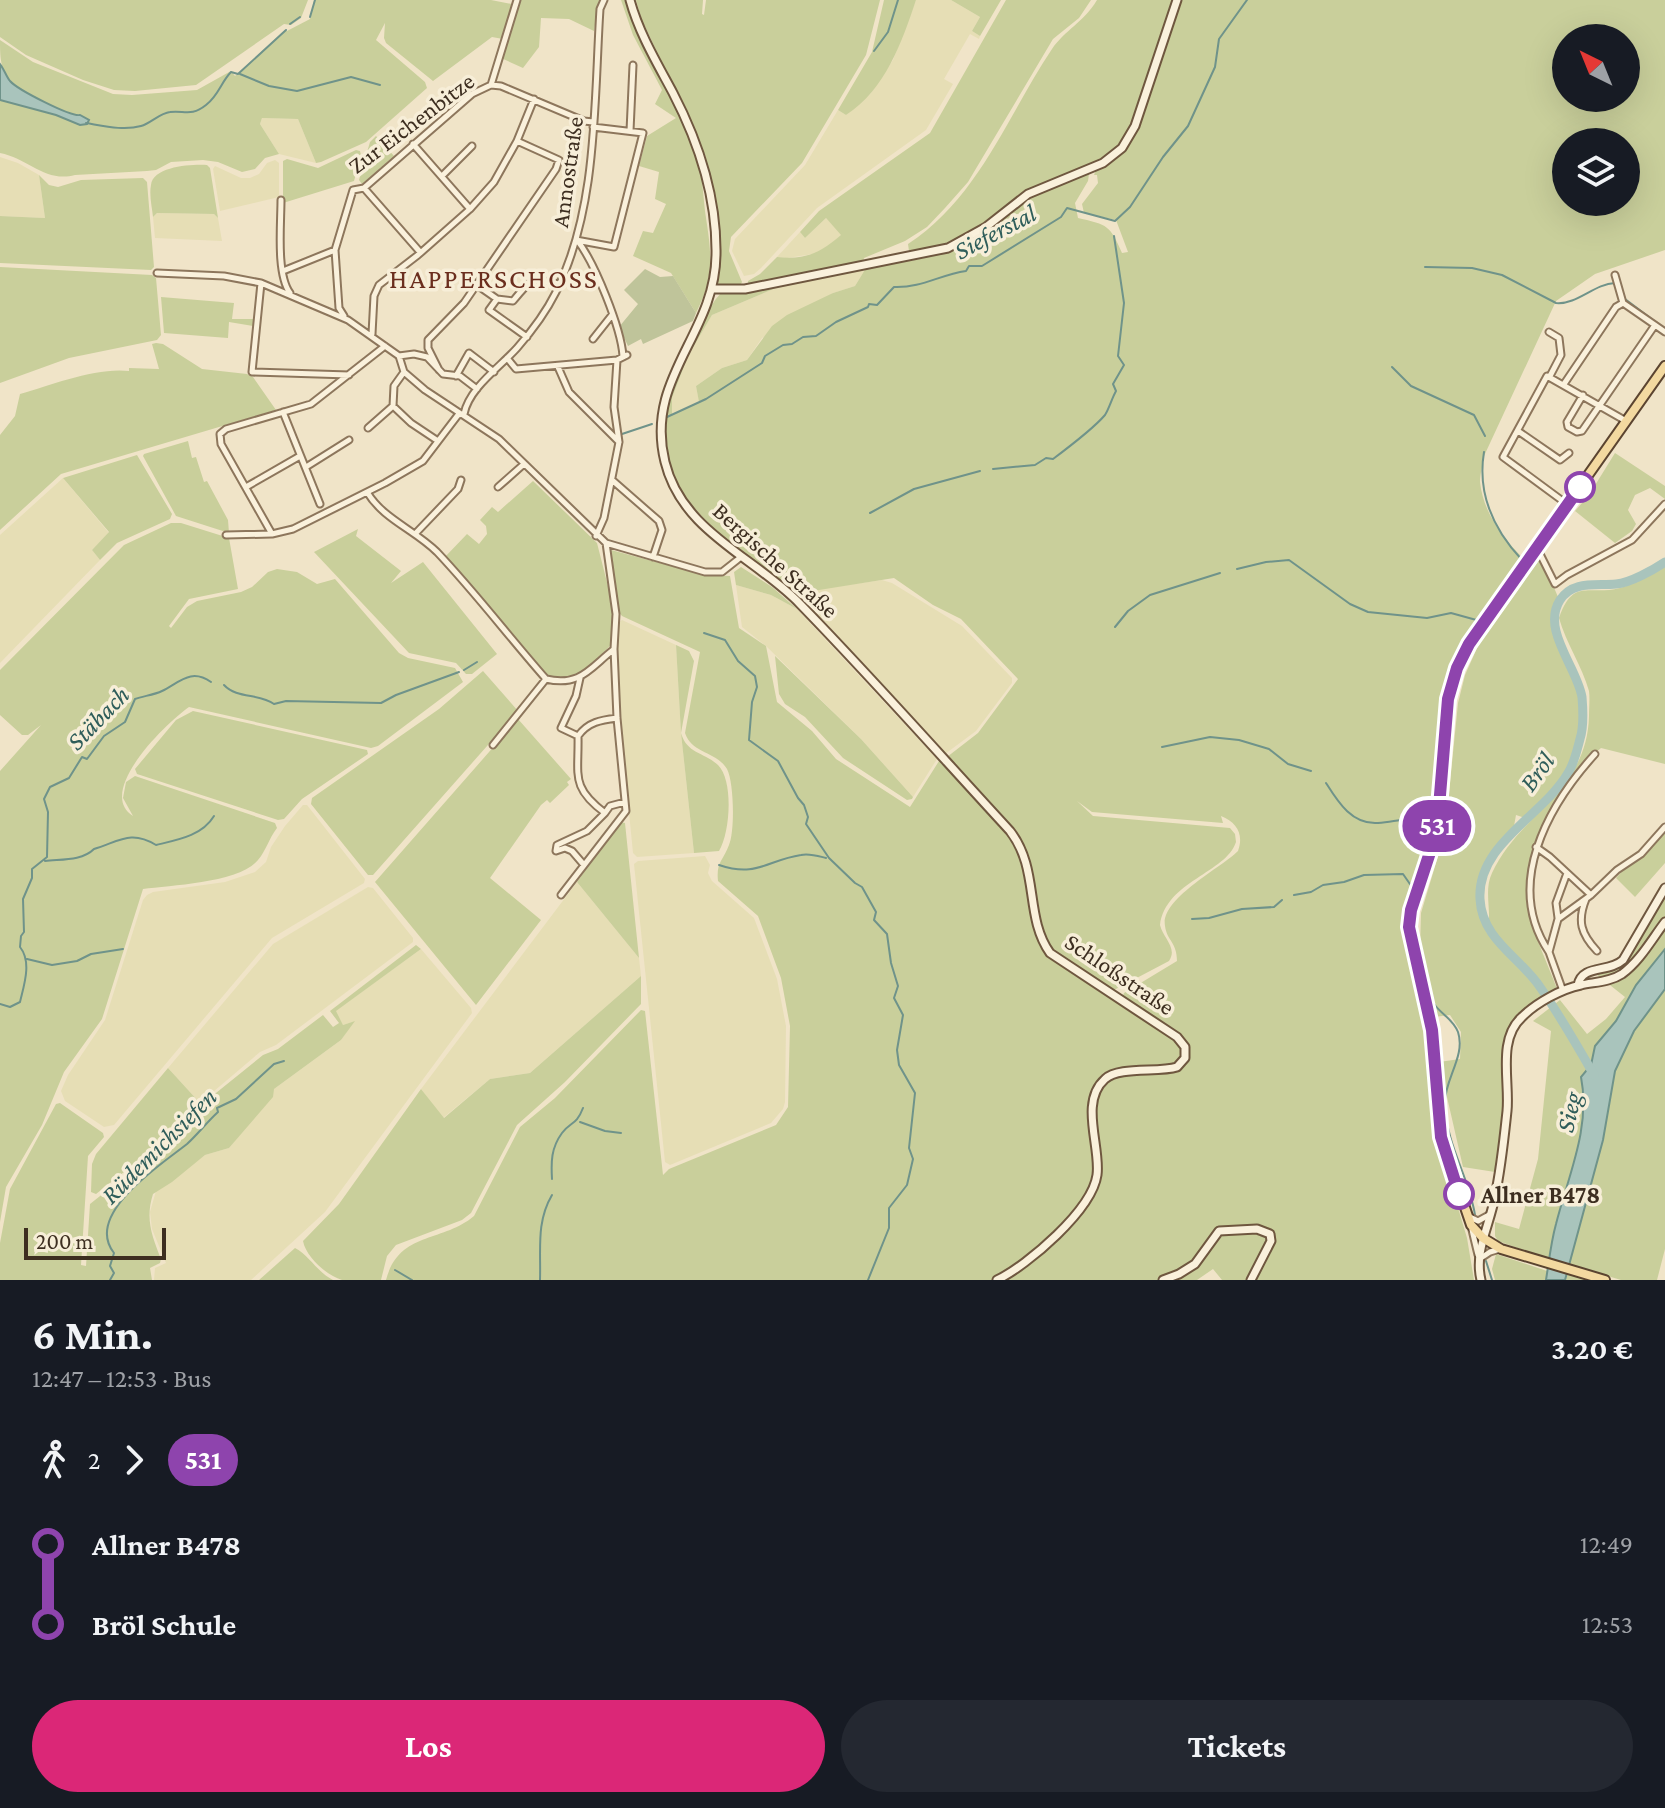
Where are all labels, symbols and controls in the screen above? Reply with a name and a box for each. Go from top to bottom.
north arrow [1552,24,1640,112]
map controls [1552,24,1640,216]
street label: Zur Eichenbitze [343,67,479,179]
street label: Annostraße [546,115,588,229]
button: layers [1552,128,1640,216]
water label: Sieferstal [949,198,1041,266]
district label: HAPPERSCHOSS [389,263,599,294]
unlabelled marker [1565,472,1595,502]
street label: Bergische Straße [708,497,844,623]
water label: Stäbach [61,680,135,756]
water label: Bröl [1513,747,1561,797]
line badge: 531 [1391,800,1483,852]
text: 531 [1418,810,1456,841]
street label: Schloßstraße [1060,928,1180,1020]
water label: Rüdemichsiefen [95,1082,223,1210]
water label: Sieg [1550,1088,1588,1135]
marker: Allner B478 [1444,1179,1474,1209]
place label: Allner B478 [1480,1181,1600,1208]
scale bar [24,1224,166,1260]
text: 200 m [36,1229,93,1254]
text: 6 Min. [32,1310,153,1358]
text: 3.20 € [1551,1332,1633,1365]
text: 12:47 – 12:53 · Bus [32,1364,211,1393]
icon: walk [32,1438,76,1482]
icon: forward [112,1438,156,1482]
text: 531 [184,1444,222,1475]
text: 2 [88,1446,100,1475]
text: Allner B478 [92,1528,241,1561]
text: 12:49 [1580,1530,1633,1559]
text: Bröl Schule [92,1608,236,1641]
text: 12:53 [1582,1610,1633,1639]
button: Los [32,1700,825,1792]
button: Tickets [841,1700,1633,1792]

